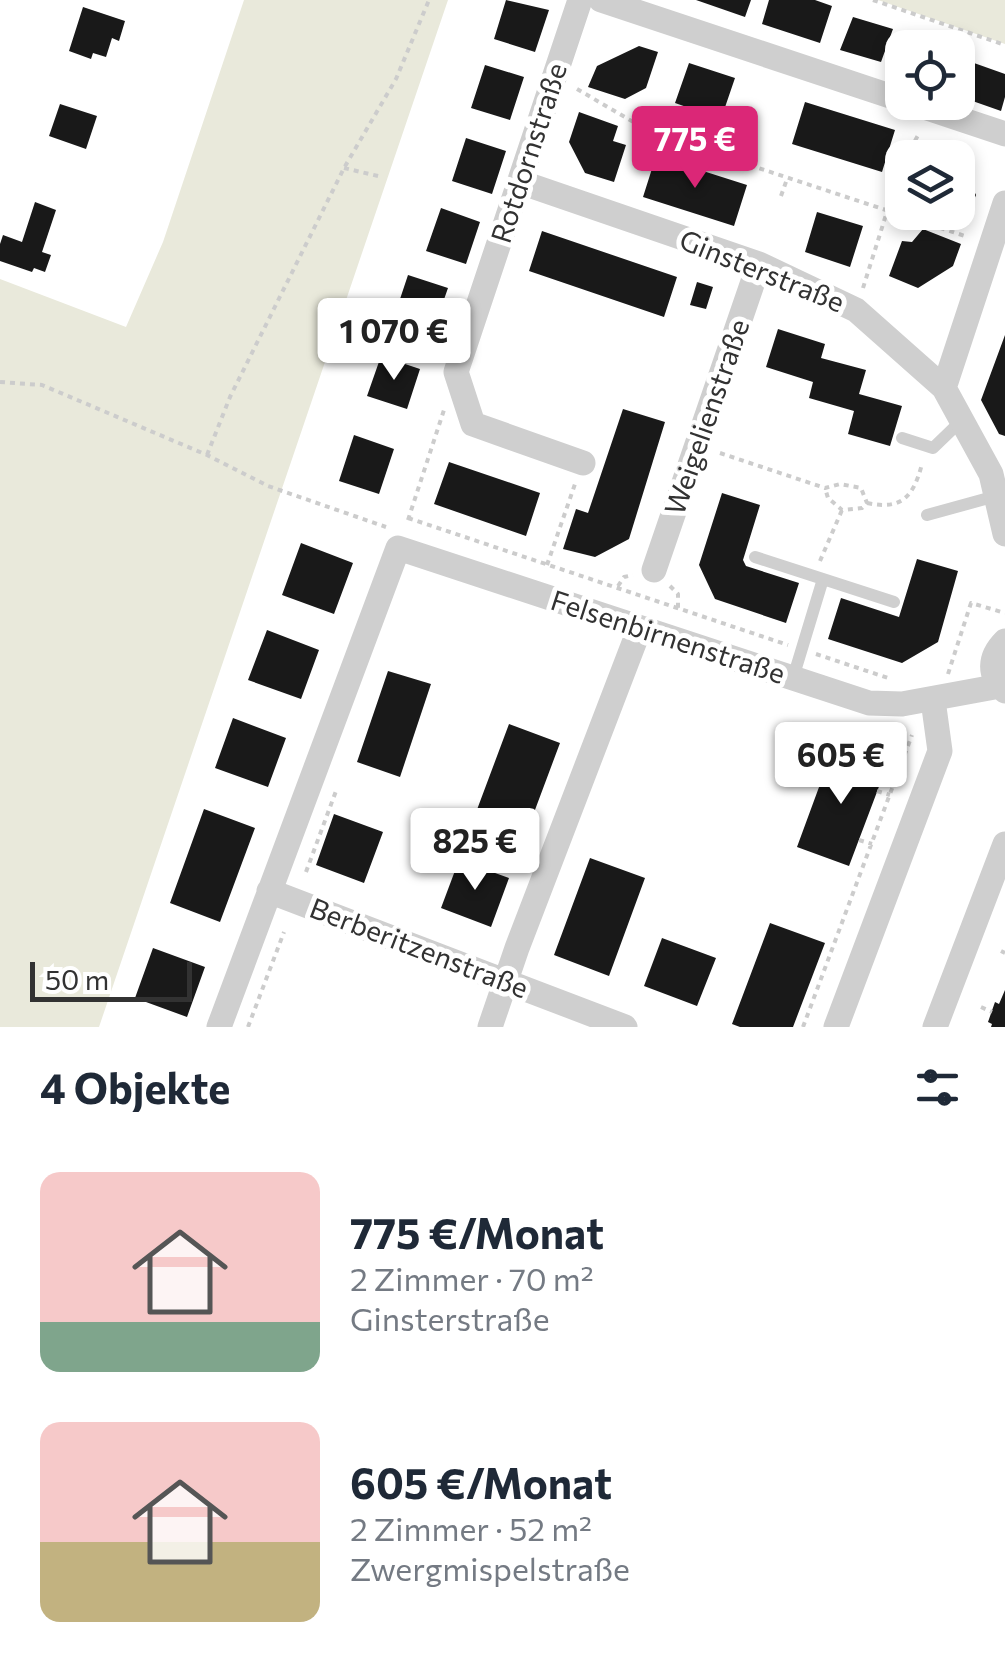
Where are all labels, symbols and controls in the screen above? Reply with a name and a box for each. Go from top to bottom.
map controls [885,30,975,230]
button: locate [885,30,975,120]
street label: Rotdornstraße [483,58,573,247]
pin: 775 € [625,106,765,191]
text: 775 € [654,118,736,158]
button: layers [885,140,975,230]
street label: Ginsterstraße [675,222,850,319]
pin: 1 070 € [302,298,486,383]
text: 1 070 € [340,310,448,350]
street label: Weigelienstraße [657,314,755,519]
street label: Felsenbirnenstraße [547,582,790,690]
pin: 605 € [771,722,911,807]
text: 605 € [797,734,885,774]
pin: 825 € [405,808,545,893]
text: 825 € [432,820,518,860]
street label: Berberitzenstraße [305,890,533,1004]
scale bar [30,957,192,1001]
text: 50 m [45,962,109,996]
icon: filters [910,1060,965,1115]
text: 4 Objekte [40,1061,230,1113]
text: 775 €/Monat [350,1206,604,1258]
icon: home [120,1212,240,1332]
text: 2 Zimmer · 70 m² [350,1258,594,1298]
text: Ginsterstraße [350,1298,550,1338]
text: 605 €/Monat [350,1456,612,1508]
icon: home [120,1462,240,1582]
text: 2 Zimmer · 52 m² [350,1508,592,1548]
text: Zwergmispelstraße [350,1548,630,1588]

